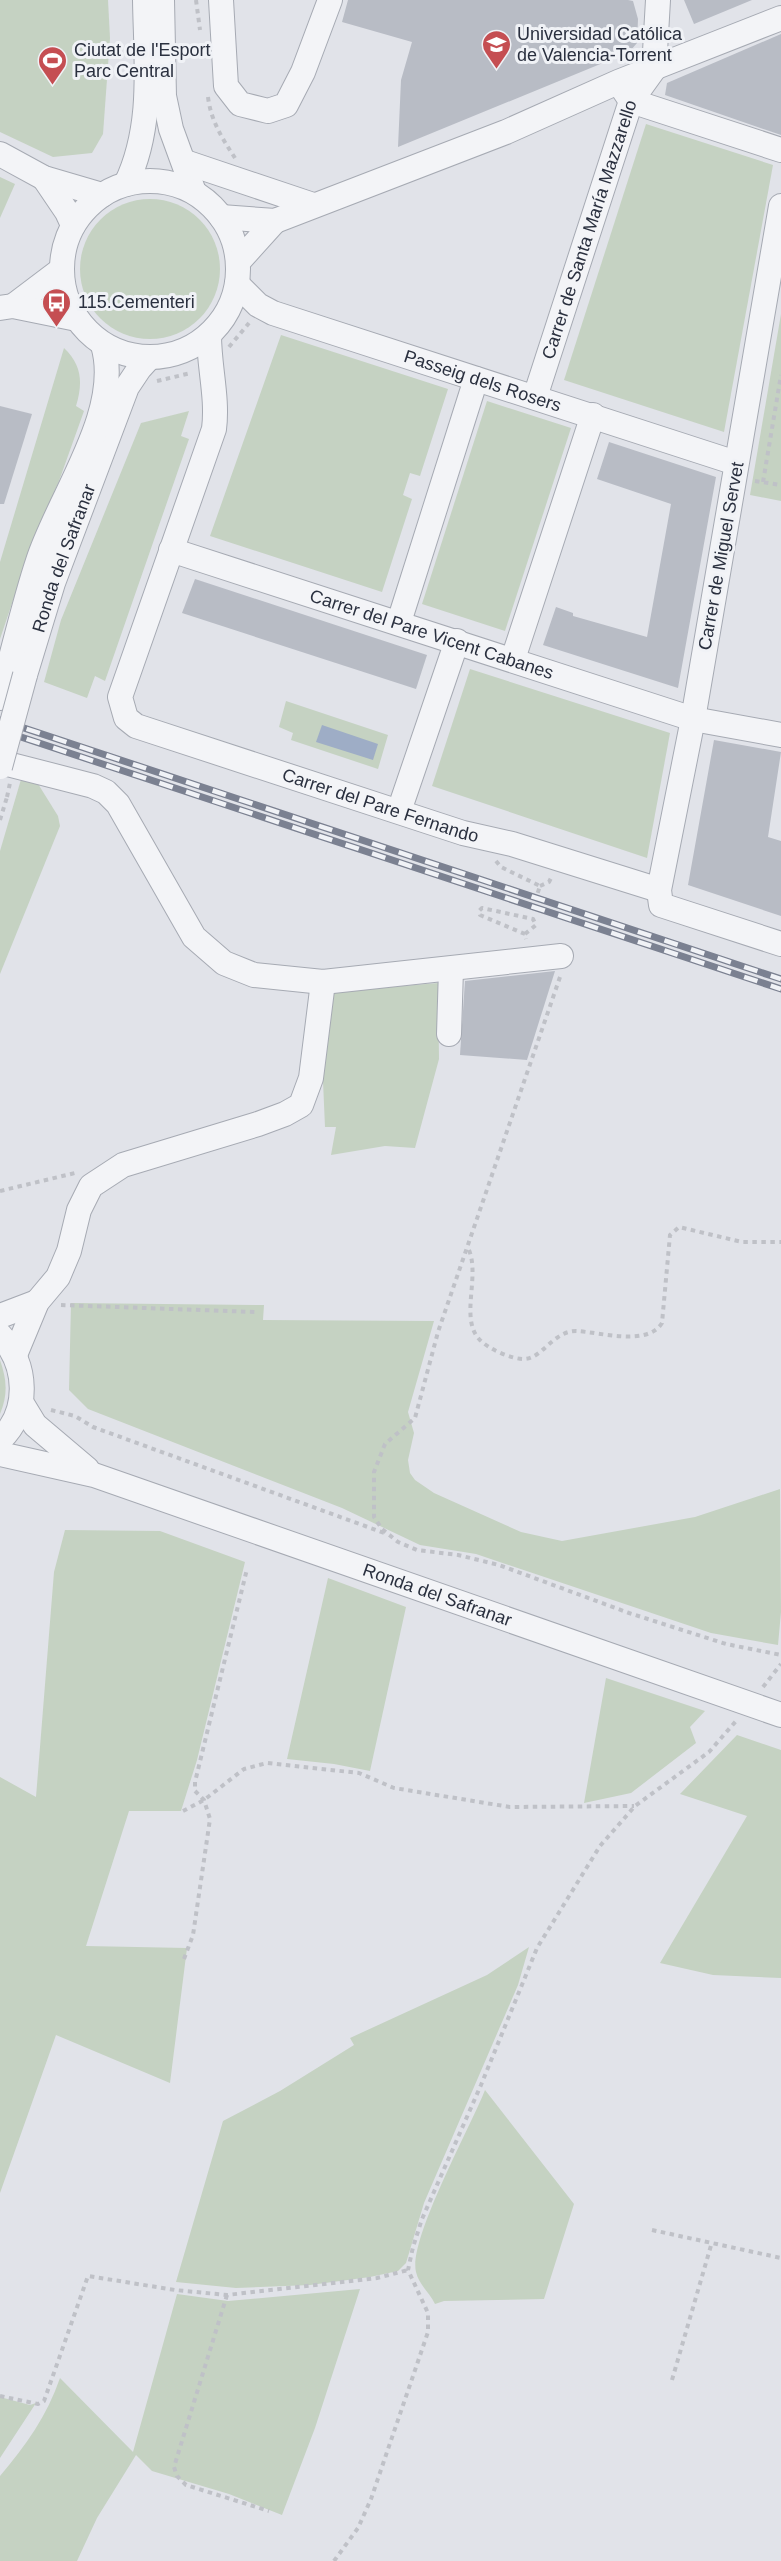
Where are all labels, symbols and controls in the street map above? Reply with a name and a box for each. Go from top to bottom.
place label: Universidad Católica de Valencia-Torrent [517,24,683,65]
school or university icon: Universidad Católica de Valencia-Torrent [480,28,512,70]
place label: Ciutat de l'Esport Parc Central [74,40,211,81]
sports icon: Ciutat de l'Esport Parc Central [37,44,69,86]
street label: Carrer de Santa María Mazzarello [538,97,641,362]
bus stop icon: 115.Cementeri [41,286,73,328]
place label: 115.Cementeri [78,292,195,312]
street label: Passeig dels Rosers [401,346,564,416]
street label: Carrer de Miguel Servet [695,460,747,652]
street label: Ronda del Safranar [29,481,99,635]
street label: Carrer del Pare Vicent Cabanes [307,586,556,683]
street label: Carrer del Pare Fernando [280,765,480,846]
street label: Ronda del Safranar [360,1560,514,1630]

